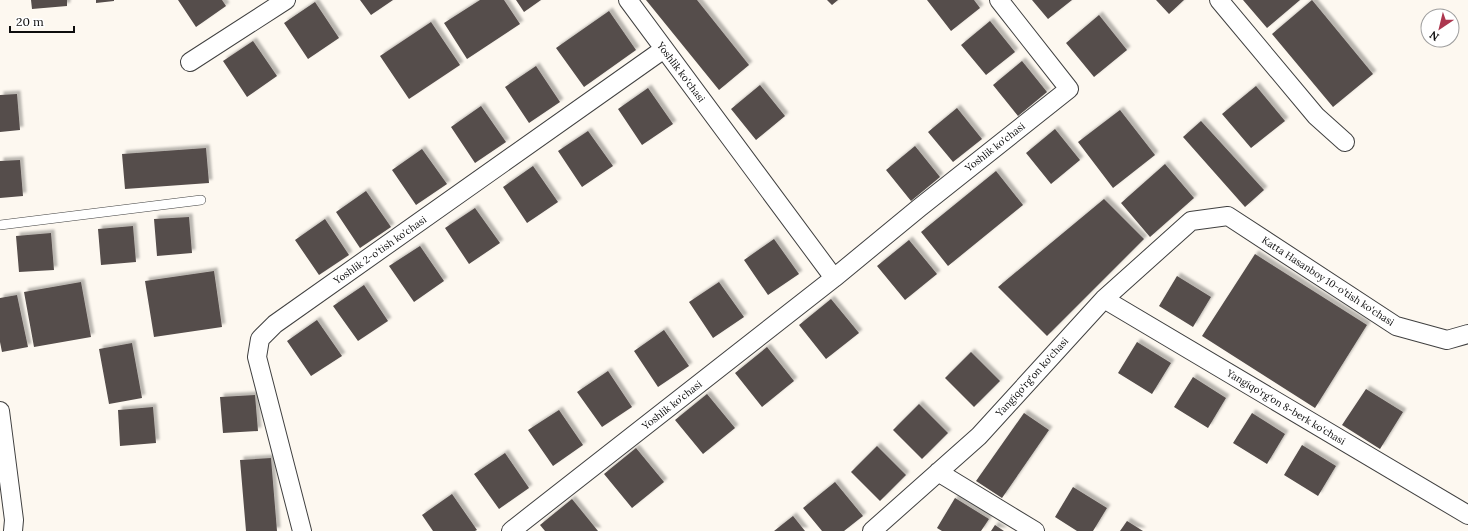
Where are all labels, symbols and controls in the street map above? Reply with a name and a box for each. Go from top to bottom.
scale bar [10,8,74,34]
north arrow [1420,8,1460,48]
text: 20 m [16,14,44,29]
text: N [1426,28,1442,44]
street label: Yoshlik ko'chasi [653,38,708,105]
street label: Yoshlik ko'chasi [962,119,1028,175]
street label: Yoshlik 2-o'tish ko'chasi [330,213,429,288]
street label: Katta Hasanboy 10-o'tish ko'chasi [1259,233,1397,329]
street label: Yangiqo'rg'on ko'chasi [992,334,1071,420]
street label: Yangiqo'rg'on 8-berk ko'chasi [1223,366,1348,448]
street label: Yoshlik ko'chasi [639,377,705,433]

